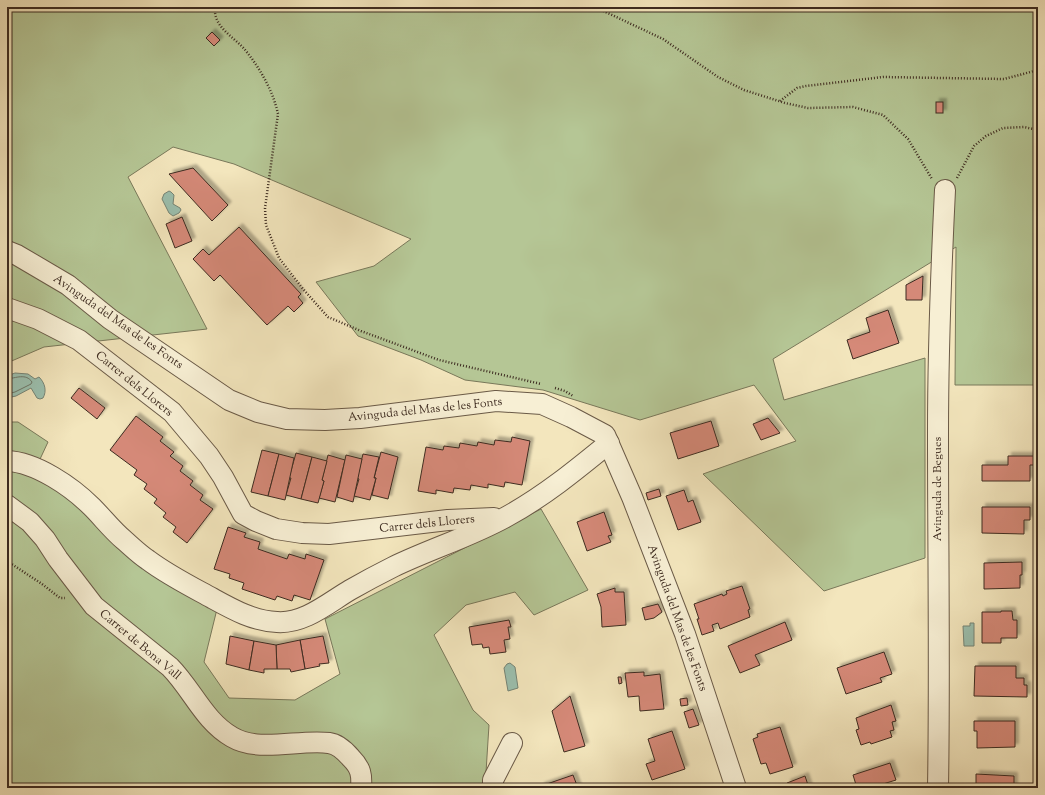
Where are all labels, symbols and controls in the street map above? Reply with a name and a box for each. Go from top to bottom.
street label: Avinguda del Mas de les Fonts [49,270,187,374]
street label: Carrer dels Llorers [91,347,177,421]
street label: Avinguda del Mas de les Fonts [347,393,503,427]
street label: Avinguda de Begues [929,437,947,541]
street label: Carrer dels Llorers [378,510,476,538]
street label: Avinguda del Mas de les Fonts [642,542,712,694]
street label: Carrer de Bona Vall [95,605,185,685]

